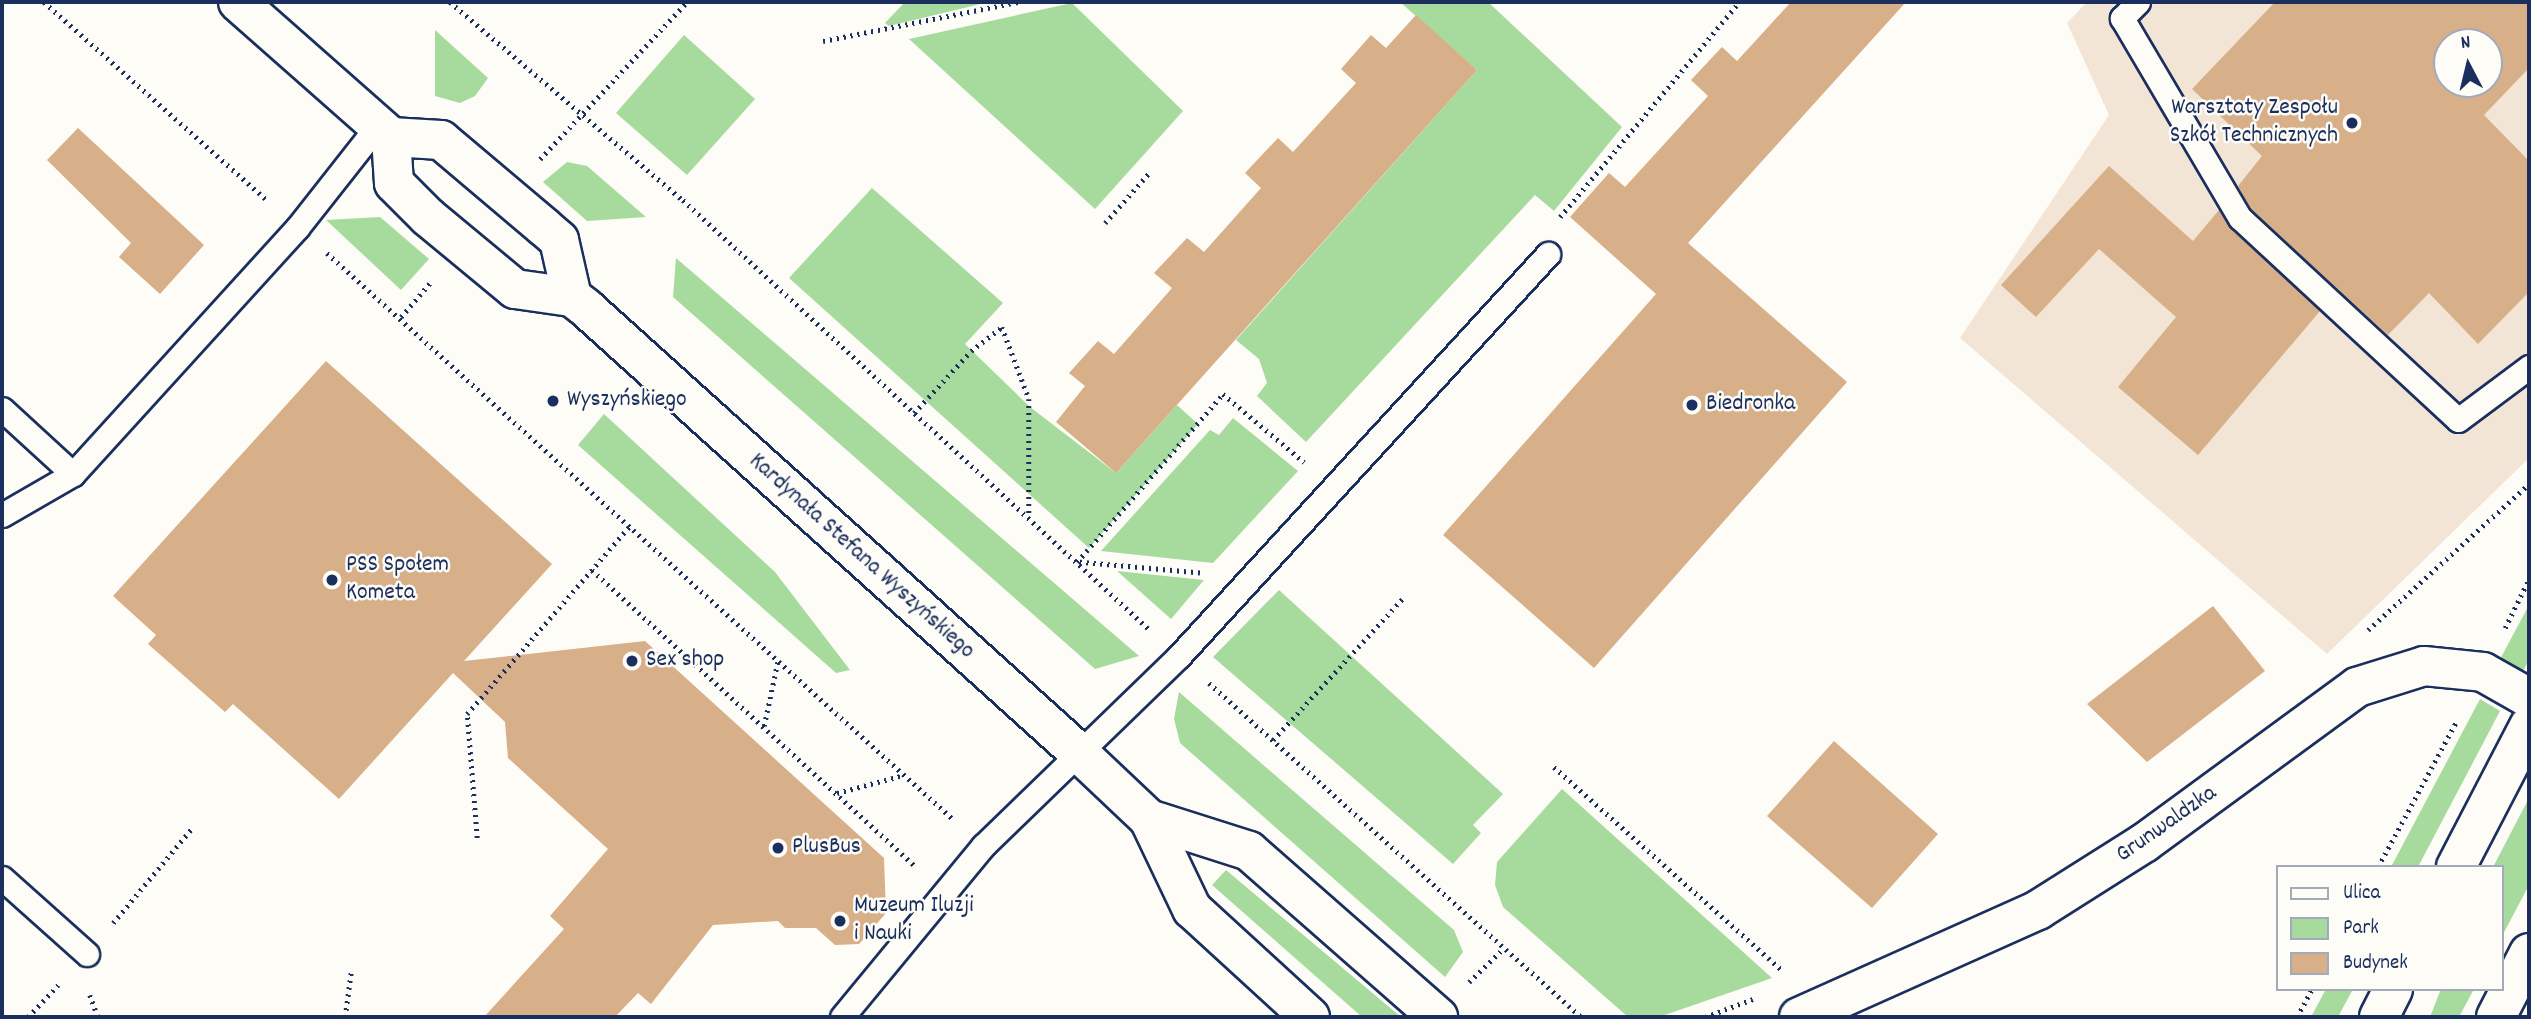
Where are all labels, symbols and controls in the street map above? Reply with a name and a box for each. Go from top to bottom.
north arrow [2433,28,2503,98]
text: N [2459,30,2472,58]
place label: Warsztaty Zespołu Szkół Technicznych [2170,95,2338,151]
marker: Warsztaty Zespołu Szkół Technicznych [2344,115,2360,131]
place label: Wyszyńskiego [567,387,687,415]
place label: Biedronka [1706,391,1795,419]
marker: Wyszyńskiego [545,393,561,409]
marker: Biedronka [1684,397,1700,413]
street label: Kardynała Stefana Wyszyńskiego [742,448,980,666]
place label: PSS Społem Kometa [346,552,449,608]
marker: PSS Społem Kometa [324,572,340,588]
place label: Sex shop [646,647,724,675]
marker: Sex shop [624,653,640,669]
street label: Grunwaldzka [2111,780,2223,870]
place label: PlusBus [792,834,861,862]
marker: PlusBus [770,840,786,856]
legend [2276,865,2503,991]
text: Ulica [2343,879,2380,909]
place label: Muzeum Iluzji i Nauki [854,893,974,949]
marker: Muzeum Iluzji i Nauki [832,913,848,929]
text: Park [2343,914,2379,944]
text: Budynek [2343,949,2408,979]

